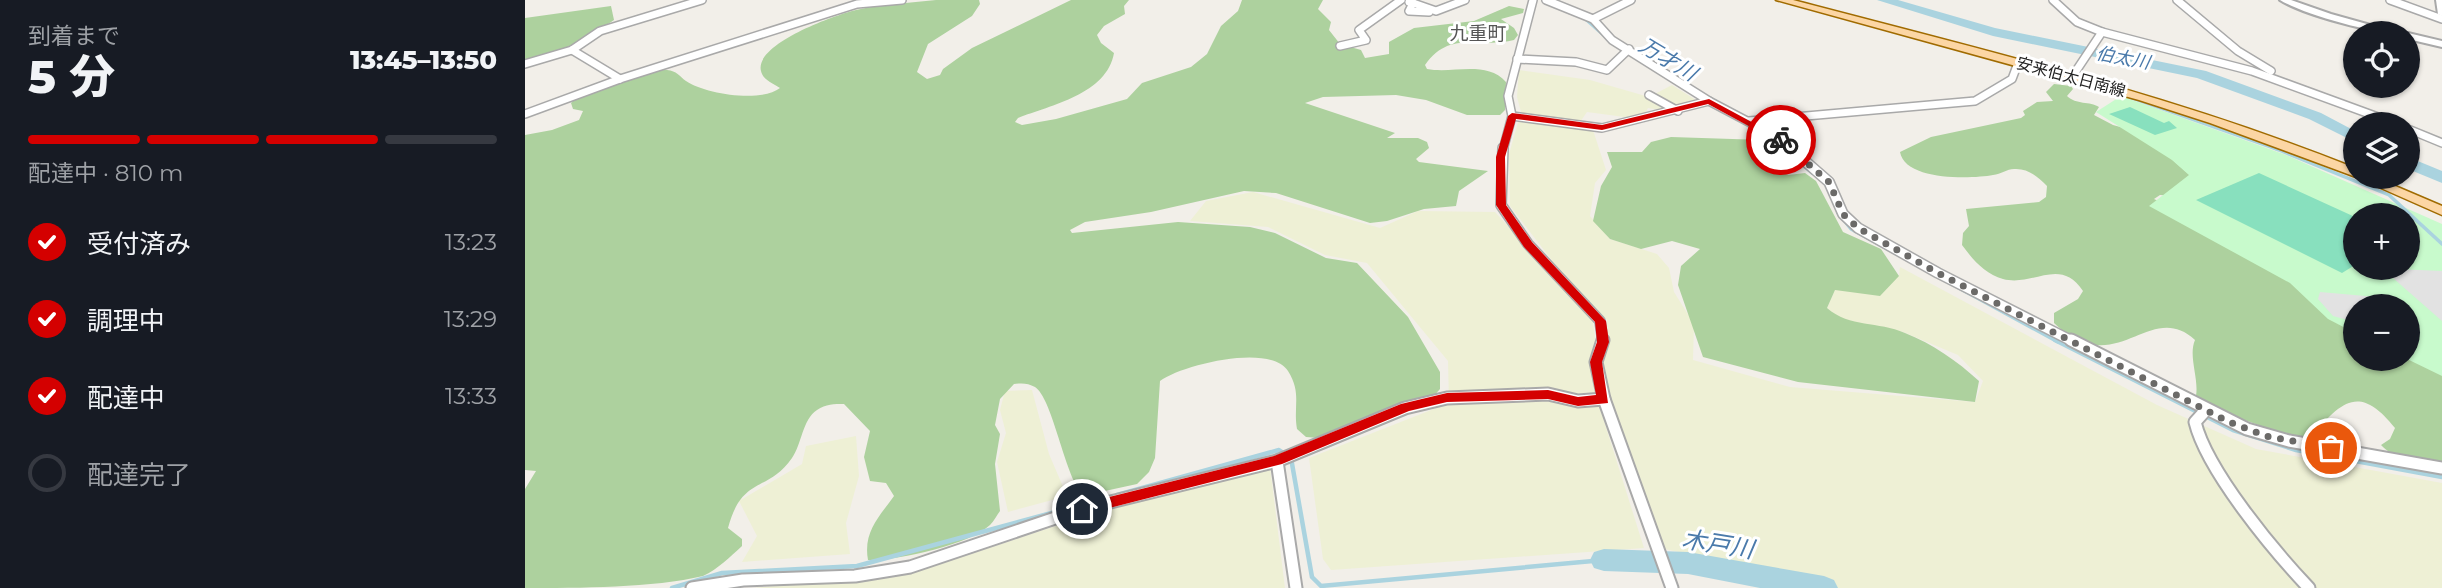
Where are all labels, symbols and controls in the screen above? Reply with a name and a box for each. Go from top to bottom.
map controls [2343,21,2420,371]
button: locate [2343,21,2420,98]
text: 到着まで [28,22,120,50]
district label: 九重町 [1449,22,1507,45]
water label: 万才川 [1635,32,1703,87]
water label: 伯太川 [2094,42,2154,74]
text: 13:45–13:50 [350,44,497,76]
text: 5 分 [28,48,115,105]
street label: 安来伯太日南線 [2014,53,2128,101]
courier [1746,105,1816,175]
button: layers [2343,112,2420,189]
icon: bike [1762,121,1800,159]
text: 配達中 · 810 m [28,159,183,187]
button: + [2343,203,2420,280]
icon: check [28,223,66,261]
text: 受付済み [87,228,191,260]
text: 13:23 [445,228,497,256]
button: − [2343,294,2420,371]
icon: check [28,300,66,338]
text: 調理中 [87,305,165,337]
text: 13:29 [444,305,497,333]
icon: check [28,377,66,415]
text: 配達中 [87,382,165,414]
text: 13:33 [445,382,497,410]
pin [2301,418,2361,478]
icon: bag [2312,429,2350,467]
text: 配達完了 [87,459,191,491]
pin [1052,479,1112,539]
icon: home [1063,490,1101,528]
water label: 木戸川 [1680,524,1759,564]

